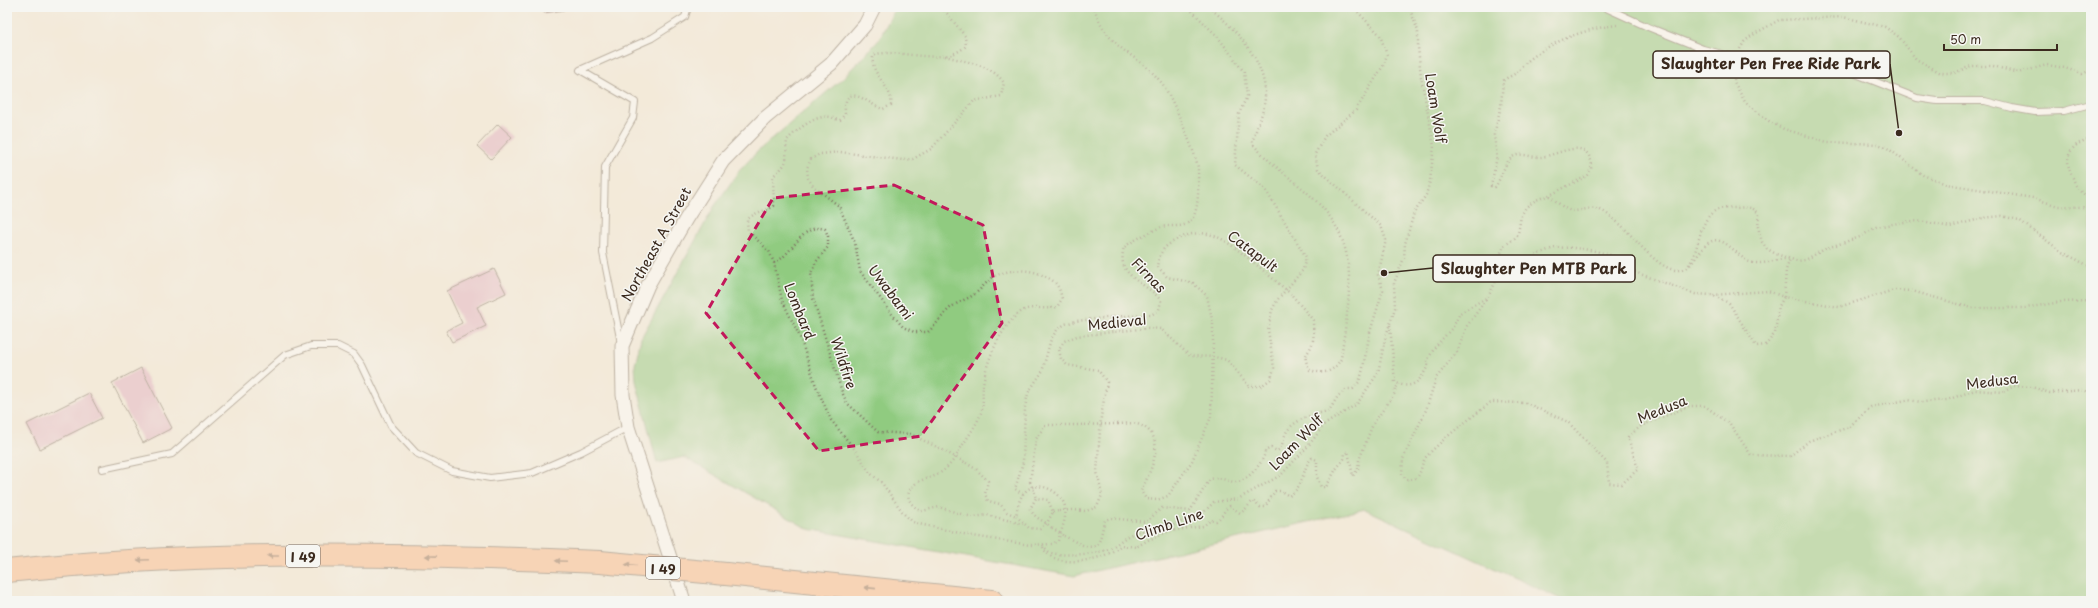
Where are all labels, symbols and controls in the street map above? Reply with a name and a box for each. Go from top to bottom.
scale bar [1944,26,2057,52]
text: 50 m [1950,30,1981,48]
callout: Slaughter Pen Free Ride Park [1653,51,1890,78]
text: Slaughter Pen Free Ride Park [1661,51,1881,74]
street label: Loam Wolf [1420,71,1452,146]
street label: Northeast A Street [616,183,696,305]
street label: Catapult [1223,225,1283,277]
street label: Firnas [1127,253,1171,297]
callout: Slaughter Pen MTB Park [1433,255,1635,282]
text: Slaughter Pen MTB Park [1441,256,1627,279]
street label: Uwabami [863,260,919,324]
street label: Lombard [779,280,821,343]
street label: Medieval [1087,308,1147,336]
street label: Wildfire [826,334,862,392]
street label: Medusa [1965,367,2019,395]
street label: Medusa [1634,389,1690,428]
street label: Loam Wolf [1264,408,1329,475]
street label: Climb Line [1132,502,1206,545]
road number: I 49 [286,545,320,567]
one-way arrow [266,553,279,559]
one-way arrow [424,553,437,559]
one-way arrow [137,557,149,564]
one-way arrow [555,557,567,564]
road number: I 49 [646,557,680,579]
one-way arrow [625,562,637,569]
one-way arrow [864,585,876,591]

